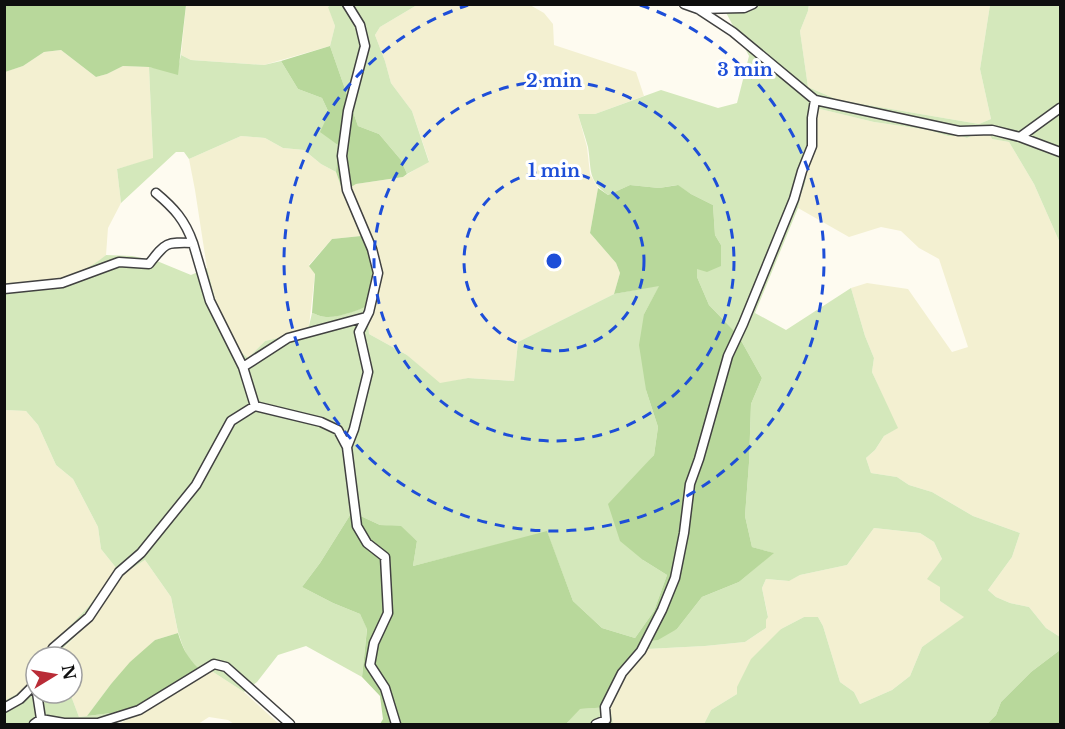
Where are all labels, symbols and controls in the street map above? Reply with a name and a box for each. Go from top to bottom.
text: 3 min [717,59,773,81]
text: 2 min [526,70,582,92]
text: 1 min [528,160,580,182]
centre of rings [544,251,564,271]
north arrow [24,645,84,705]
text: N [57,663,80,681]

